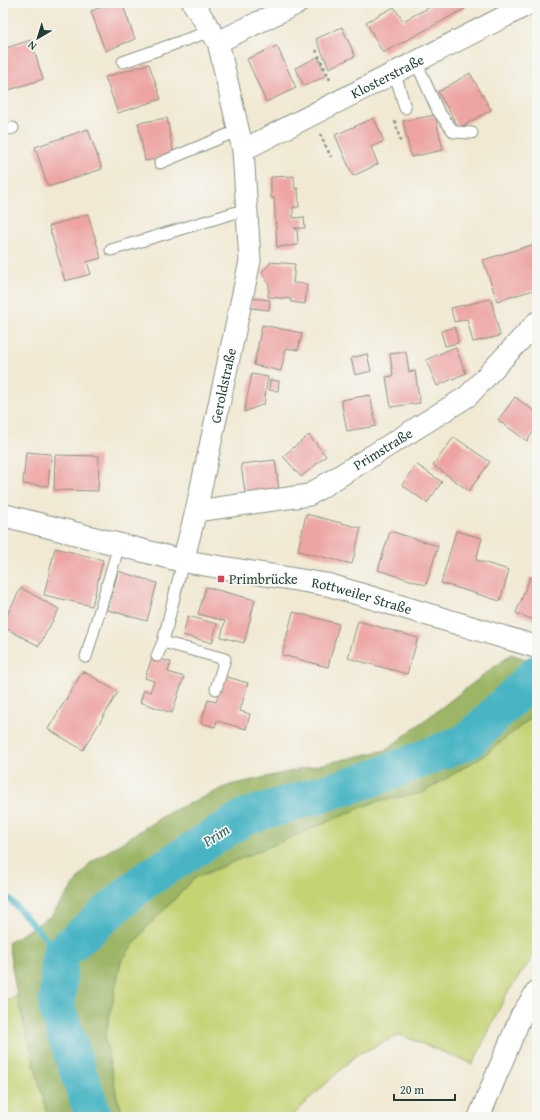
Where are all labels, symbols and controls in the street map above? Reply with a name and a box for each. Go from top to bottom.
north arrow [18,18,58,58]
text: N [24,37,40,54]
street label: Klosterstraße [347,49,428,103]
street label: Geroldstraße [205,346,241,425]
street label: Primstraße [349,423,417,475]
place label: Primbrücke [229,569,298,589]
street label: Rottweiler Straße [310,572,415,619]
marker: Primbrücke [216,574,226,584]
water label: Prim [198,819,233,852]
scale bar [394,1076,455,1102]
text: 20 m [400,1081,424,1098]

